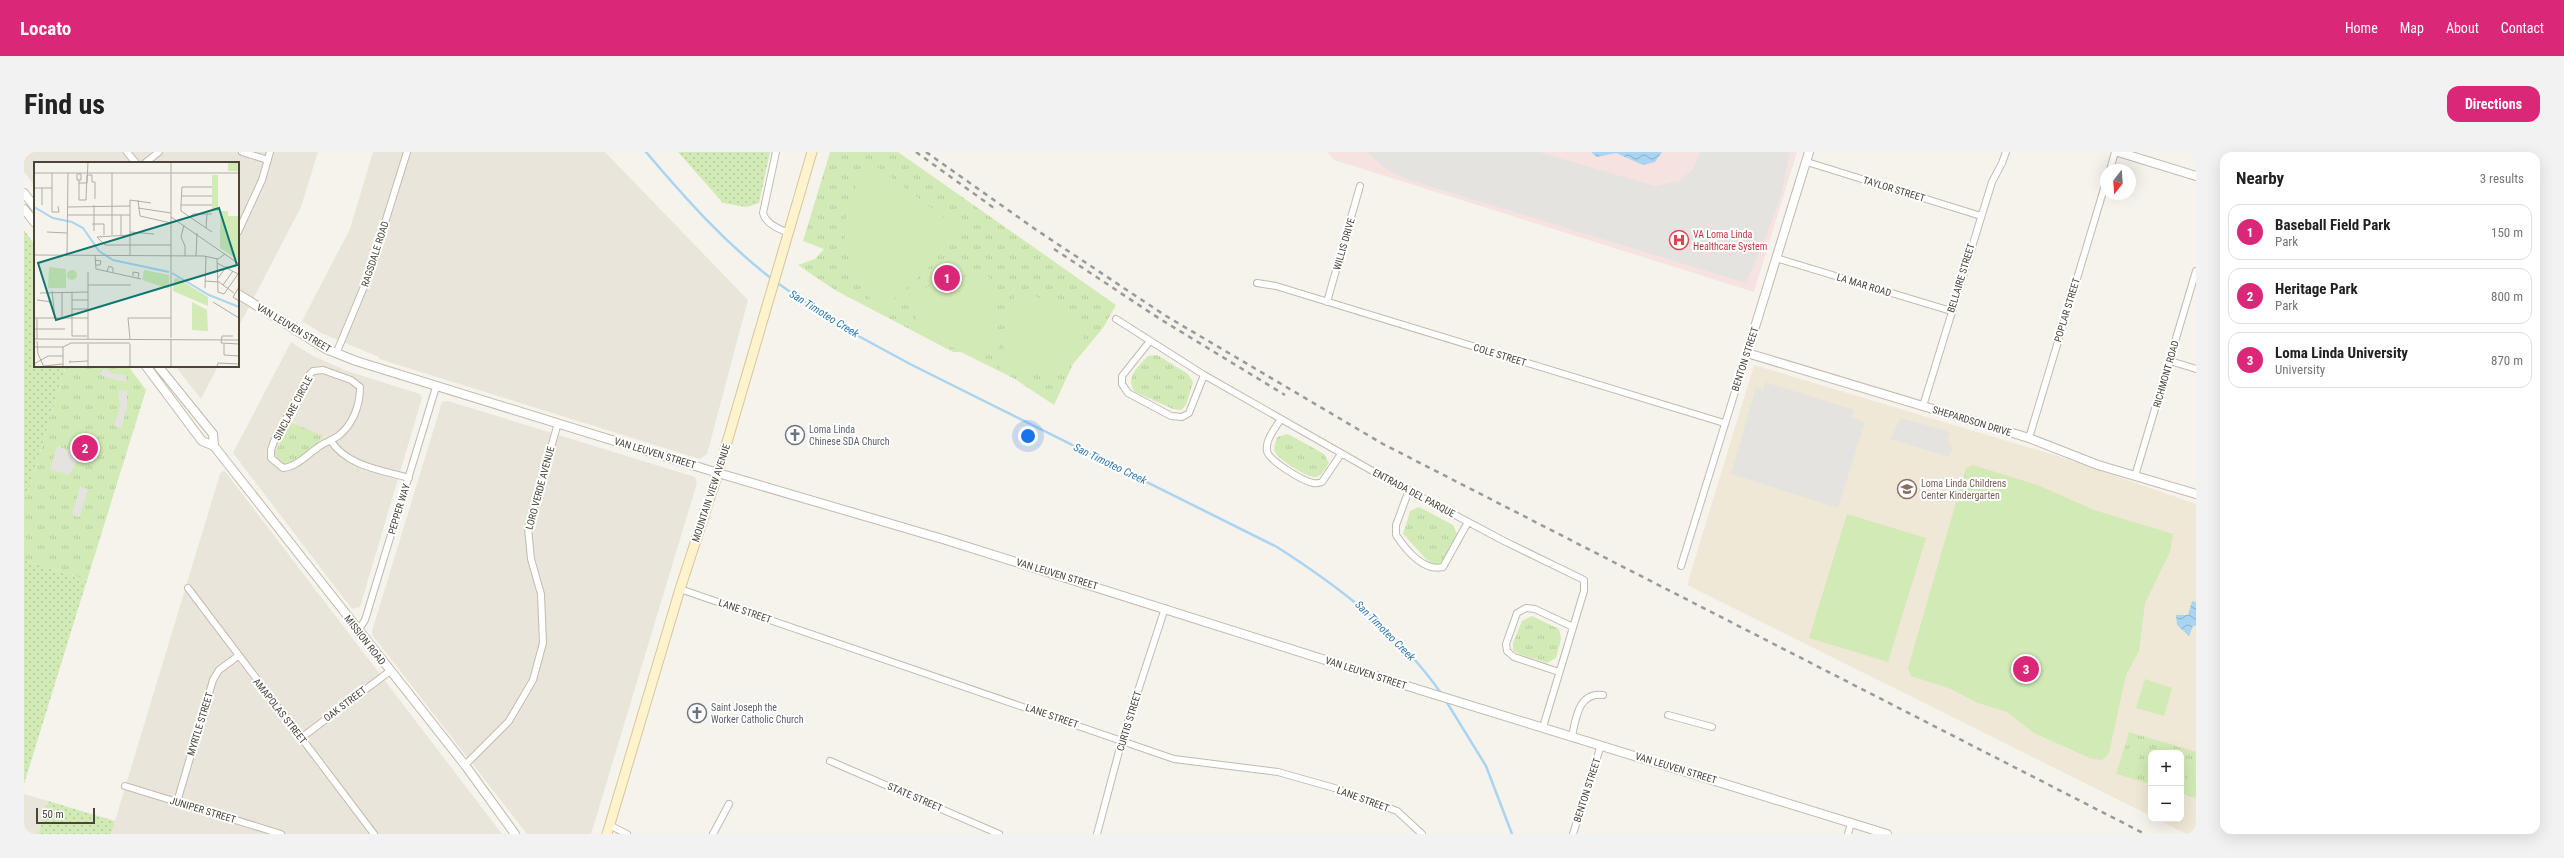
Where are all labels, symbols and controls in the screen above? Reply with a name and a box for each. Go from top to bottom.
text: Locato [20,17,71,40]
text: Home [2345,20,2378,36]
text: Map [2400,20,2424,36]
text: About [2446,20,2479,36]
text: Contact [2501,20,2544,36]
button: Directions [2447,86,2540,122]
text: Find us [24,88,105,121]
inset map [34,162,239,367]
north arrow [2100,164,2136,200]
text: Nearby [2236,168,2284,188]
text: 3 results [2480,171,2524,186]
street label: TAYLOR STREET [1862,174,1926,204]
text: Baseball Field Park [2275,216,2390,234]
street label: WILLIS DRIVE [1331,217,1357,271]
street label: RAGSDALE ROAD [359,220,391,288]
text: 1 [2247,225,2253,240]
text: 150 m [2491,225,2523,240]
hospital icon: VA Loma Linda Healthcare System [1668,229,1690,251]
place label: VA Loma Linda Healthcare System [1693,229,1767,252]
text: Park [2275,234,2298,249]
street label: BELLAIRE STREET [1945,242,1977,314]
pin: 1 [934,263,960,293]
street label: LA MAR ROAD [1835,271,1893,299]
street label: POPLAR STREET [2052,277,2082,343]
text: Heritage Park [2275,280,2358,298]
water label: San Timoteo Creek [787,287,861,341]
text: 2 [2247,289,2253,304]
text: 800 m [2491,289,2523,304]
text: Park [2275,298,2298,313]
street label: VAN LEUVEN STREET [255,301,333,355]
street label: BENTON STREET [1729,325,1761,393]
street label: RICHMONT ROAD [2151,339,2181,409]
street label: COLE STREET [1472,342,1528,368]
text: Loma Linda University [2275,344,2408,362]
text: 3 [2247,353,2253,368]
text: 870 m [2491,353,2523,368]
text: University [2275,362,2325,377]
street label: SINCLARE CIRCLE [271,374,315,442]
street label: SHEPARDSON DRIVE [1931,404,2013,438]
church icon: Loma Linda Chinese SDA Church [784,424,806,446]
place label: Loma Linda Chinese SDA Church [809,424,890,447]
your location [1018,426,1038,446]
pin: 2 [72,433,98,463]
street label: VAN LEUVEN STREET [613,435,697,471]
water label: San Timoteo Creek [1071,441,1149,487]
street label: MOUNTAIN VIEW AVENUE [690,443,732,543]
street label: LORO VERDE AVENUE [524,445,556,531]
street label: ENTRADA DEL PARQUE [1371,467,1457,519]
school or university icon: Loma Linda Childrens Center Kindergarten [1896,478,1918,500]
place label: Loma Linda Childrens Center Kindergarten [1921,478,2007,501]
street label: PEPPER WAY [386,482,412,536]
street label: VAN LEUVEN STREET [1015,556,1099,592]
street label: LANE STREET [717,597,773,625]
water label: San Timoteo Creek [1352,598,1418,664]
street label: MISSION ROAD [342,613,388,667]
pin: 3 [2013,654,2039,684]
street label: VAN LEUVEN STREET [1324,655,1408,691]
street label: AMAPOLAS STREET [251,676,309,746]
street label: OAK STREET [322,684,368,724]
street label: CURTIS STREET [1115,690,1143,752]
street label: MYRTLE STREET [185,691,215,757]
church icon: Saint Joseph the Worker Catholic Church [686,702,708,724]
place label: Saint Joseph the Worker Catholic Church [711,702,804,725]
street label: LANE STREET [1024,702,1080,730]
street label: VAN LEUVEN STREET [1634,750,1718,786]
map controls [2148,750,2184,822]
button: + [2148,750,2184,786]
street label: BENTON STREET [1571,756,1603,824]
street label: STATE STREET [886,780,944,814]
street label: LANE STREET [1335,784,1391,814]
button: − [2148,786,2184,822]
street label: JUNIPER STREET [169,795,237,825]
scale bar [36,806,95,825]
text: 50 m [42,808,64,821]

